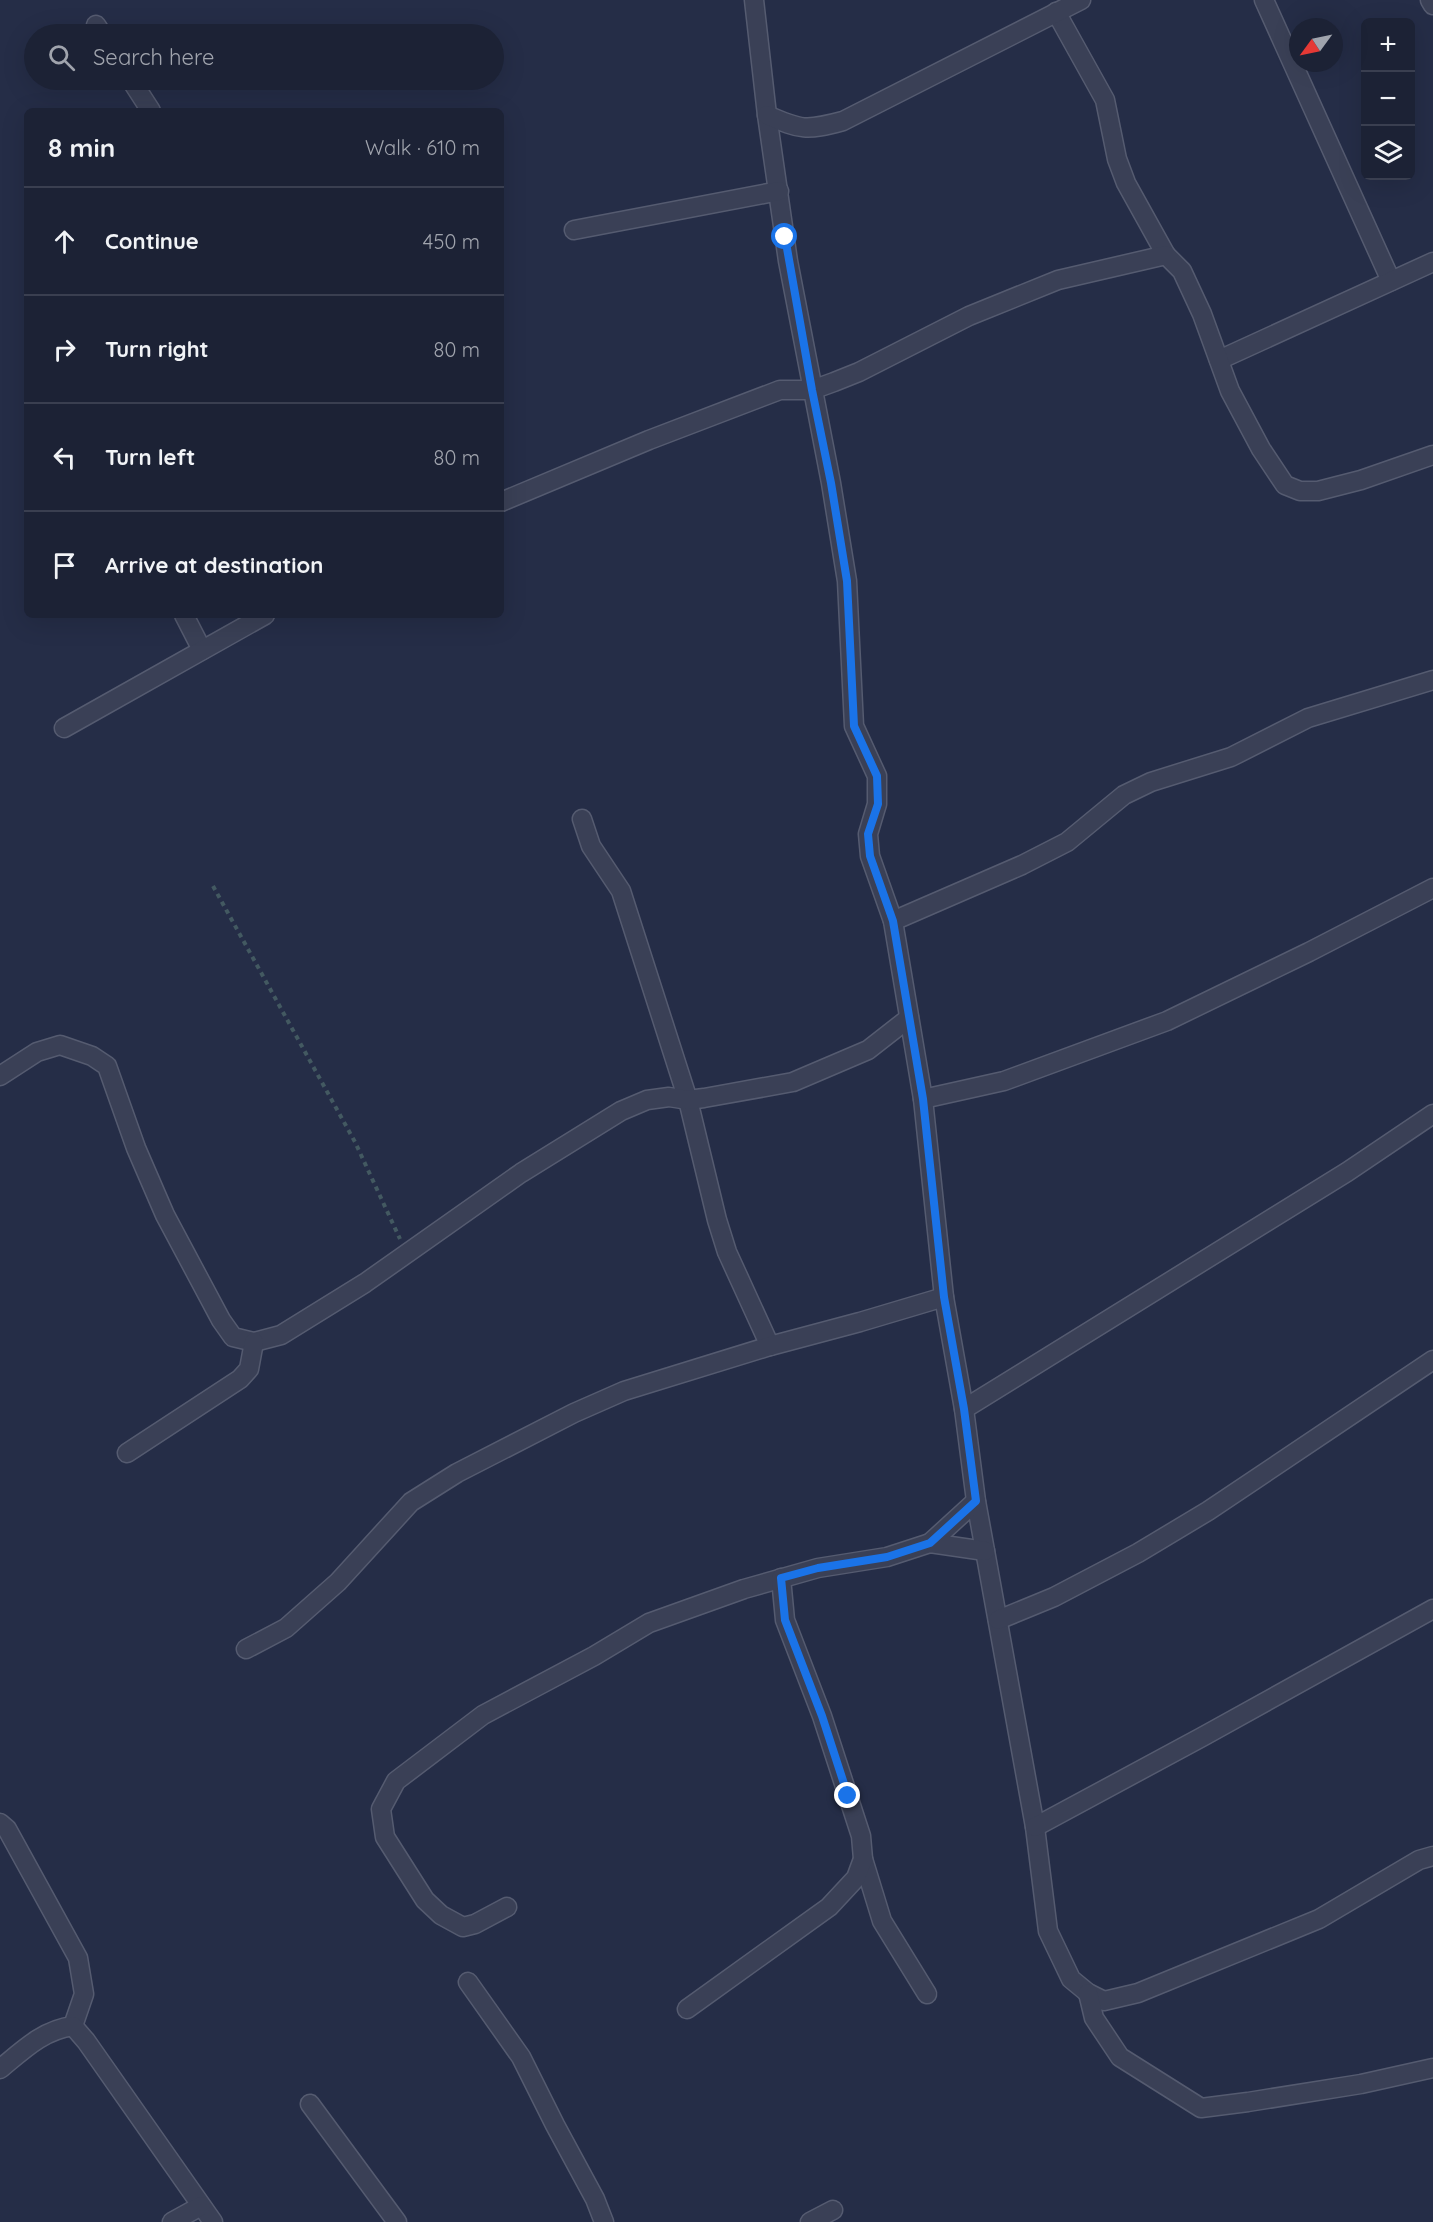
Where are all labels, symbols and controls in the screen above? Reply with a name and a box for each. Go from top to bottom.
north arrow [1289,18,1343,72]
map controls [1361,18,1415,180]
button: + [1361,18,1415,72]
search box [24,24,504,90]
icon: search [45,41,78,74]
text: Search here [93,43,214,71]
button: − [1361,72,1415,126]
button: layers [1361,126,1415,180]
text: 8 min [48,131,115,164]
text: Walk · 610 m [365,135,480,160]
route start [771,223,797,249]
icon: ahead [48,225,81,258]
text: Continue [105,227,199,255]
text: 450 m [423,229,480,254]
icon: right [48,333,81,366]
text: Turn right [105,335,209,363]
text: 80 m [434,337,480,362]
icon: left [48,441,81,474]
text: Turn left [105,443,195,471]
text: 80 m [434,445,480,470]
icon: arrive [48,549,81,582]
text: Arrive at destination [105,551,323,579]
route end [834,1782,860,1808]

